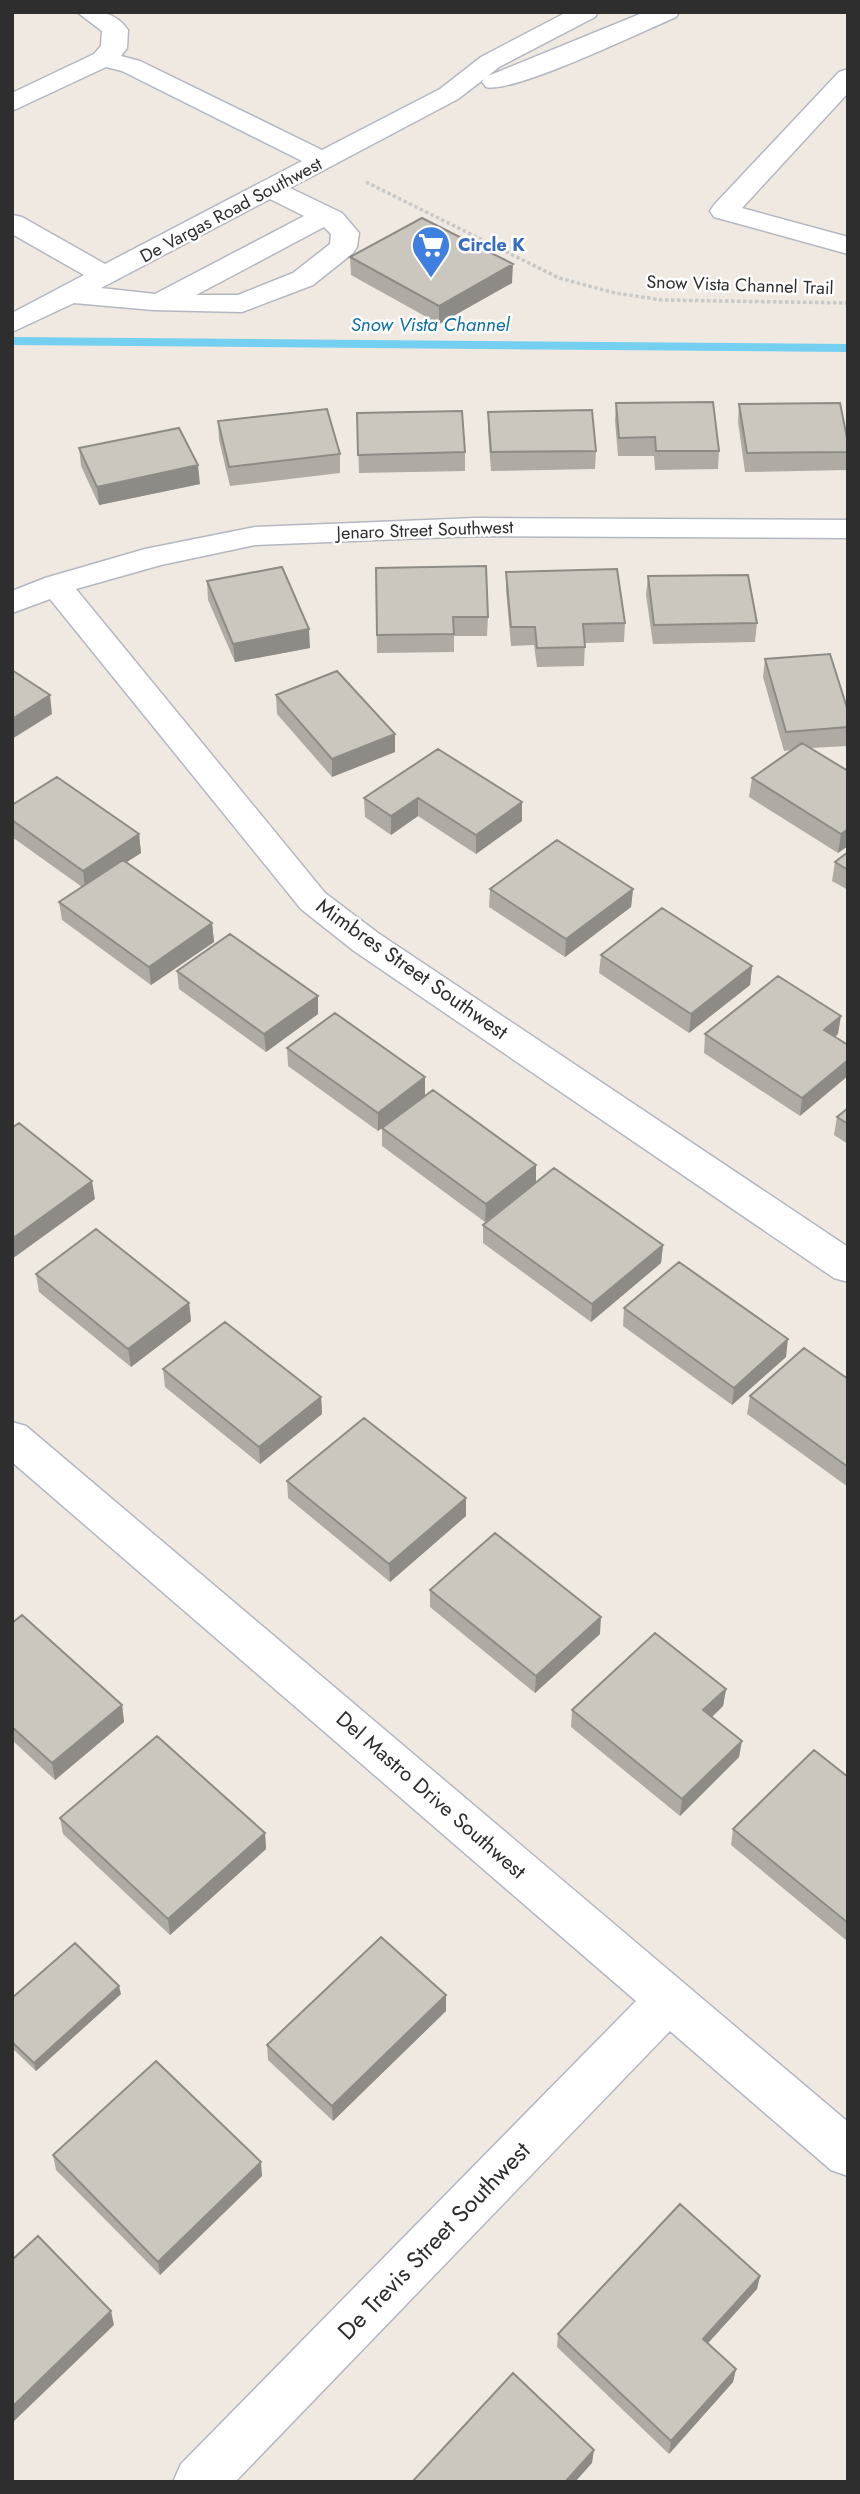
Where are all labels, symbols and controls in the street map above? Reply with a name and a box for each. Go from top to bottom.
street label: De Vargas Road Southwest [135,151,327,269]
supermarket icon: Circle K [410,224,452,279]
place label: Circle K [458,232,525,258]
street label: Snow Vista Channel Trail [646,269,834,301]
water label: Snow Vista Channel [351,311,510,338]
street label: Jenaro Street Southwest [334,514,514,546]
street label: Mimbres Street Southwest [310,891,514,1047]
street label: Del Mastro Drive Southwest [330,1704,532,1886]
street label: De Trevis Street Southwest [329,2133,538,2348]

